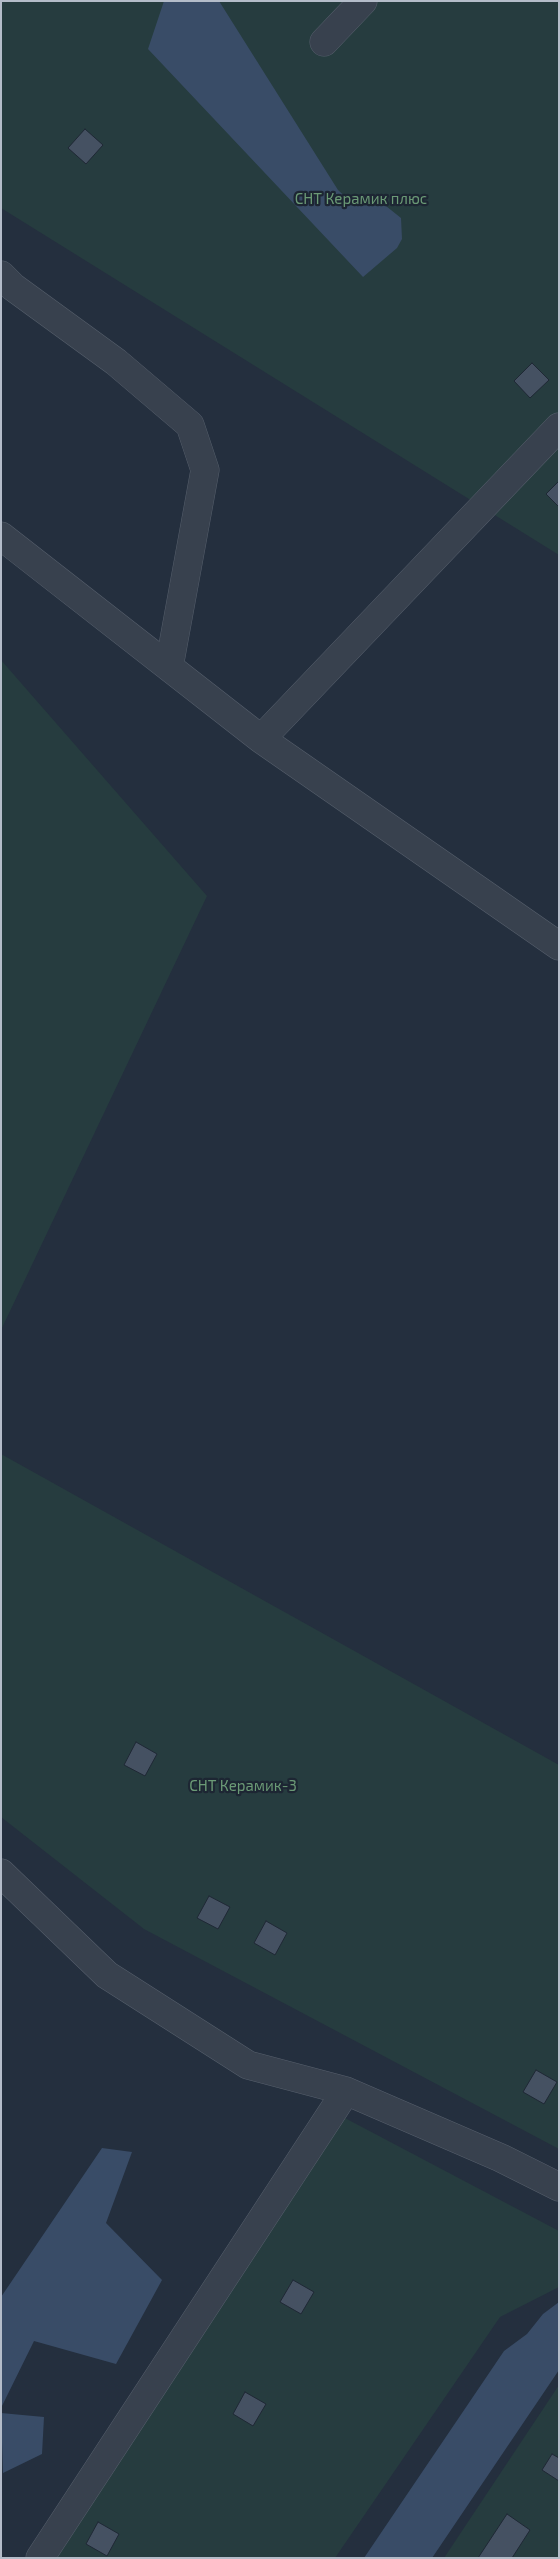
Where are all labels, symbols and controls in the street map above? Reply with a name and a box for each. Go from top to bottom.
park label: СНТ Керамик плюс [295,190,427,208]
park label: СНТ Керамик-3 [189,1777,297,1795]

